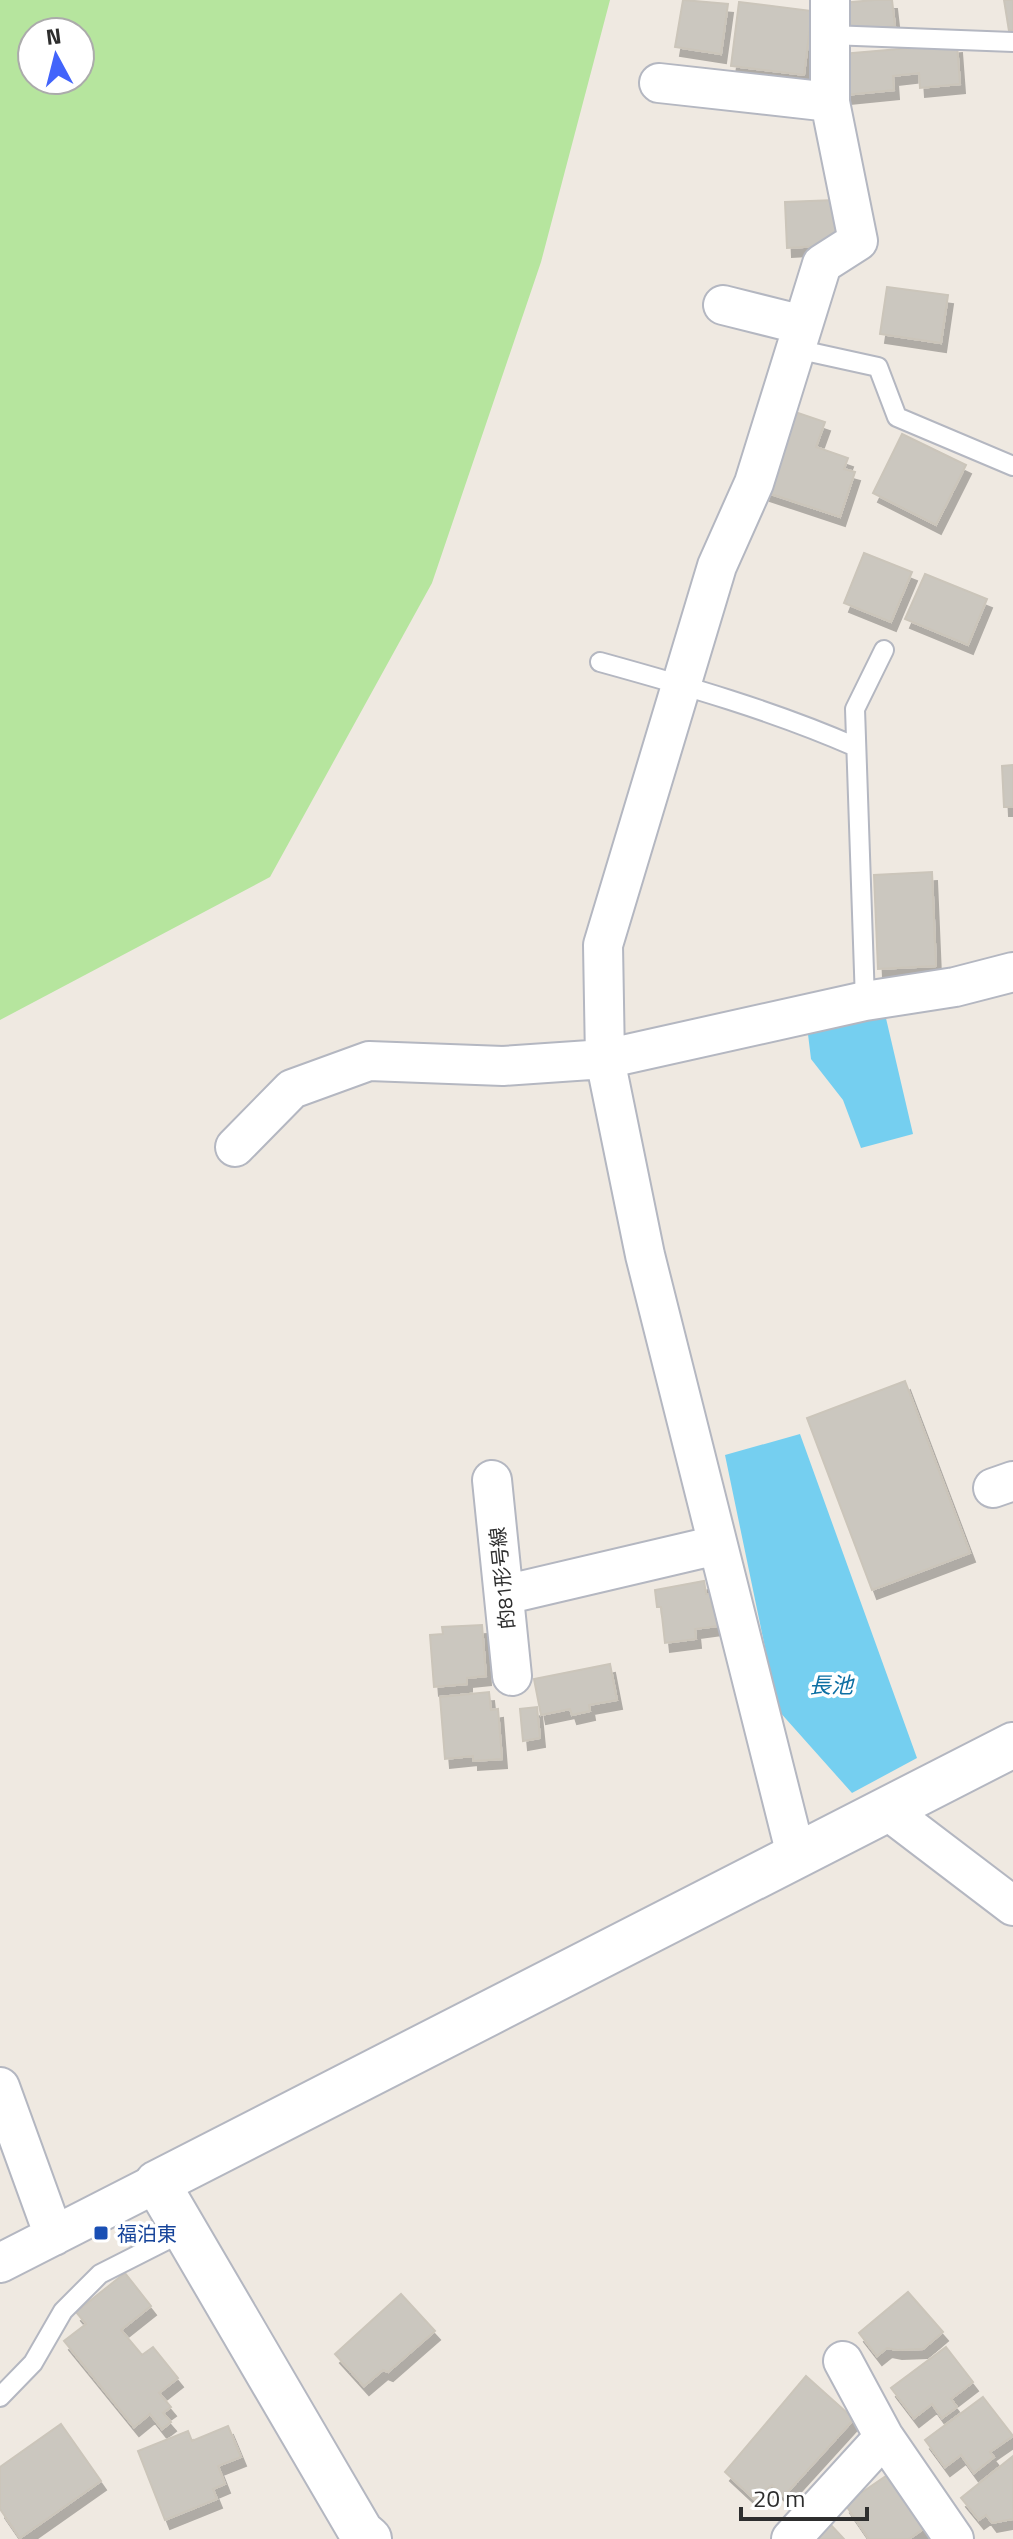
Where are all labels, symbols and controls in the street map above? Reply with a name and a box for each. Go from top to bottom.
north arrow [16,16,96,96]
text: N [44,18,63,54]
street label: 的81形号線 [481,1525,523,1631]
water label: 長池 [809,1668,855,1702]
place label: 福泊東 [117,2218,177,2249]
marker: 福泊東 [92,2224,110,2242]
scale bar [741,2471,867,2521]
text: 20 m [753,2480,805,2516]

